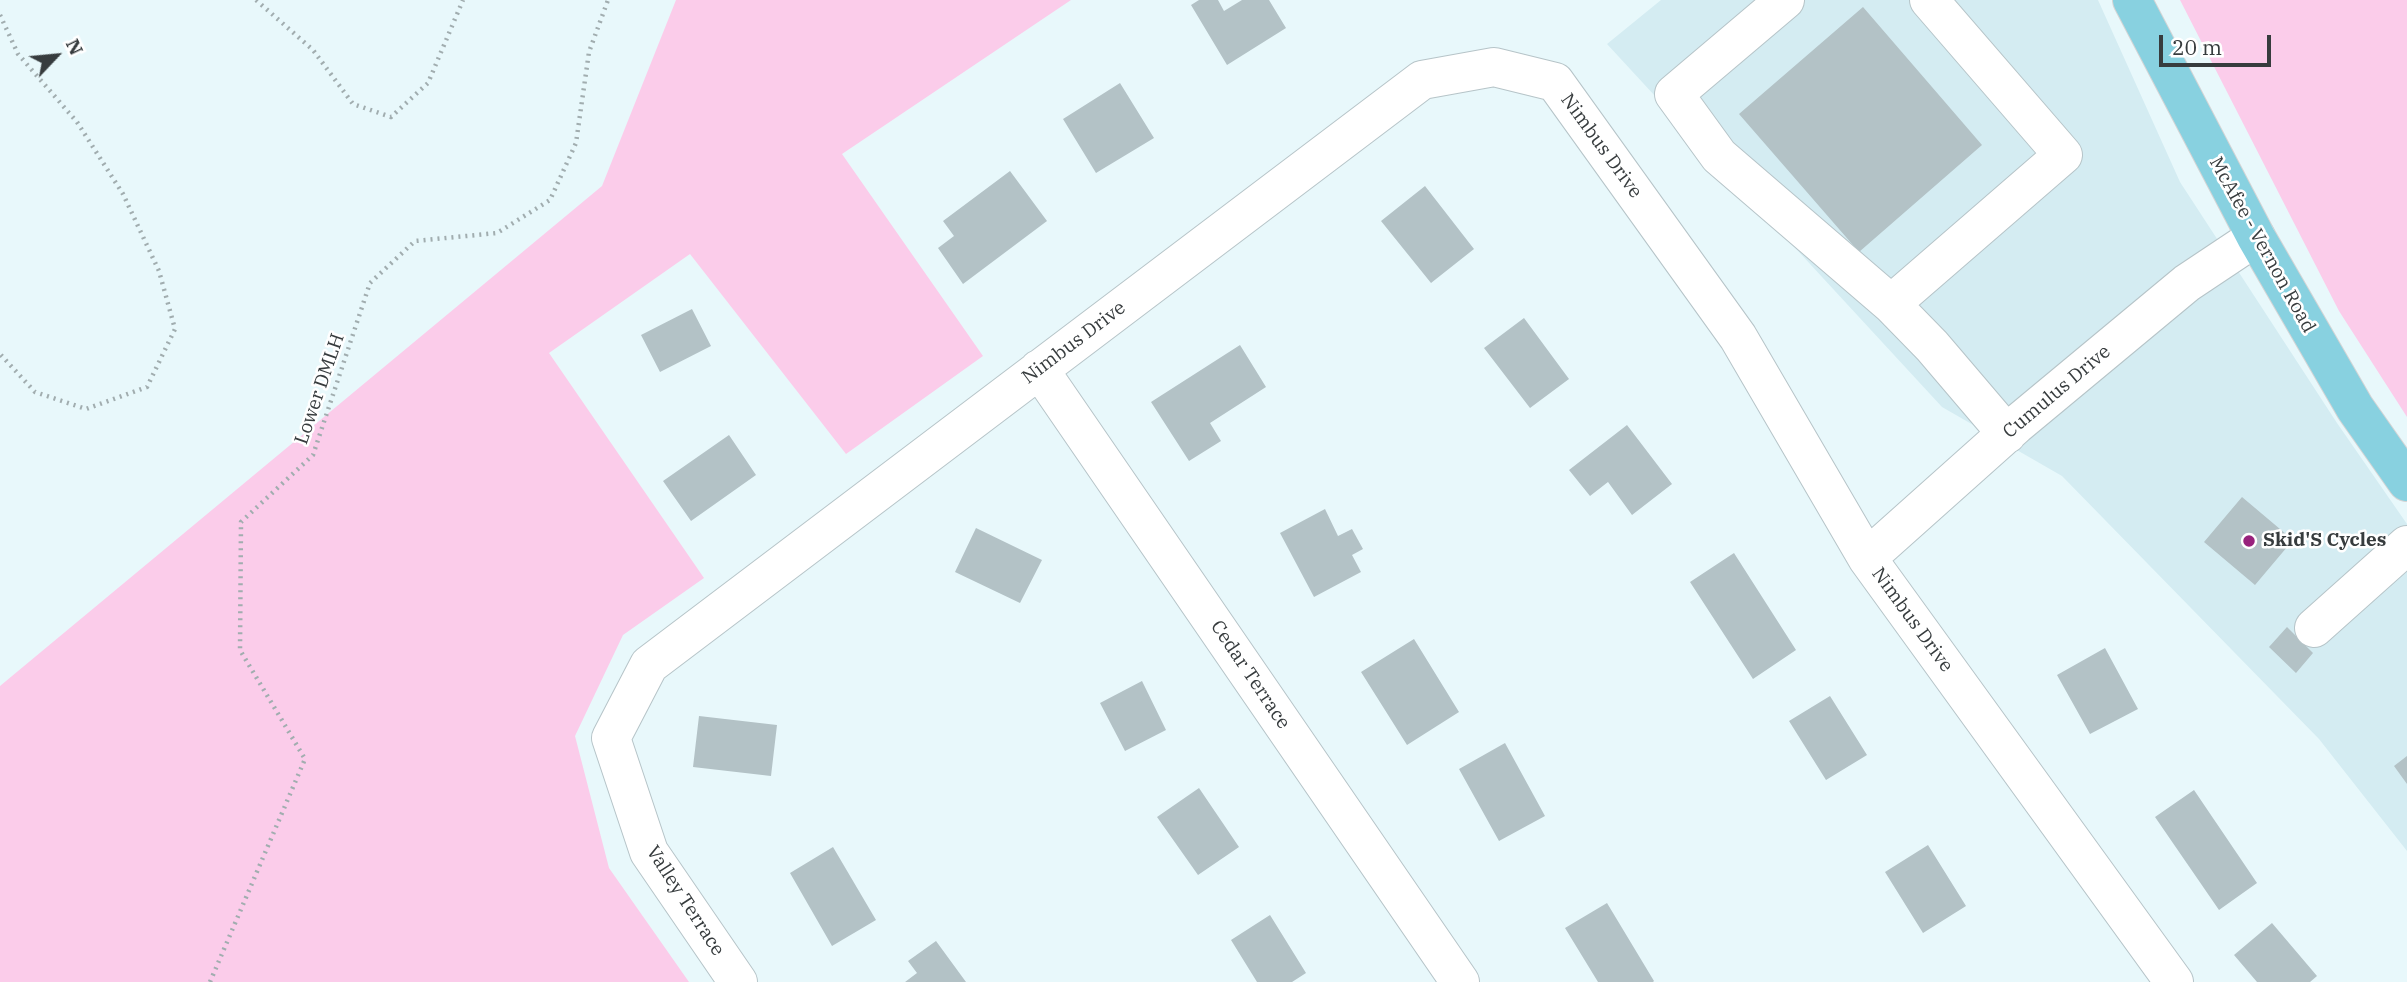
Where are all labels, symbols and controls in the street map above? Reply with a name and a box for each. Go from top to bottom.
north arrow [21,21,91,91]
scale bar [2162,21,2274,65]
text: 20 m [2172,33,2222,61]
text: N [61,35,89,59]
street label: Nimbus Drive [1555,89,1647,203]
street label: McAfee - Vernon Road [2204,153,2320,337]
street label: Nimbus Drive [1018,297,1130,389]
street label: Lower DMLH [290,331,350,447]
street label: Cumulus Drive [1999,341,2115,443]
place label: Skid'S Cycles [2263,530,2386,552]
marker: Skid'S Cycles [2241,533,2257,549]
street label: Nimbus Drive [1866,563,1958,677]
street label: Cedar Terrace [1205,616,1295,734]
street label: Valley Terrace [641,842,729,960]

